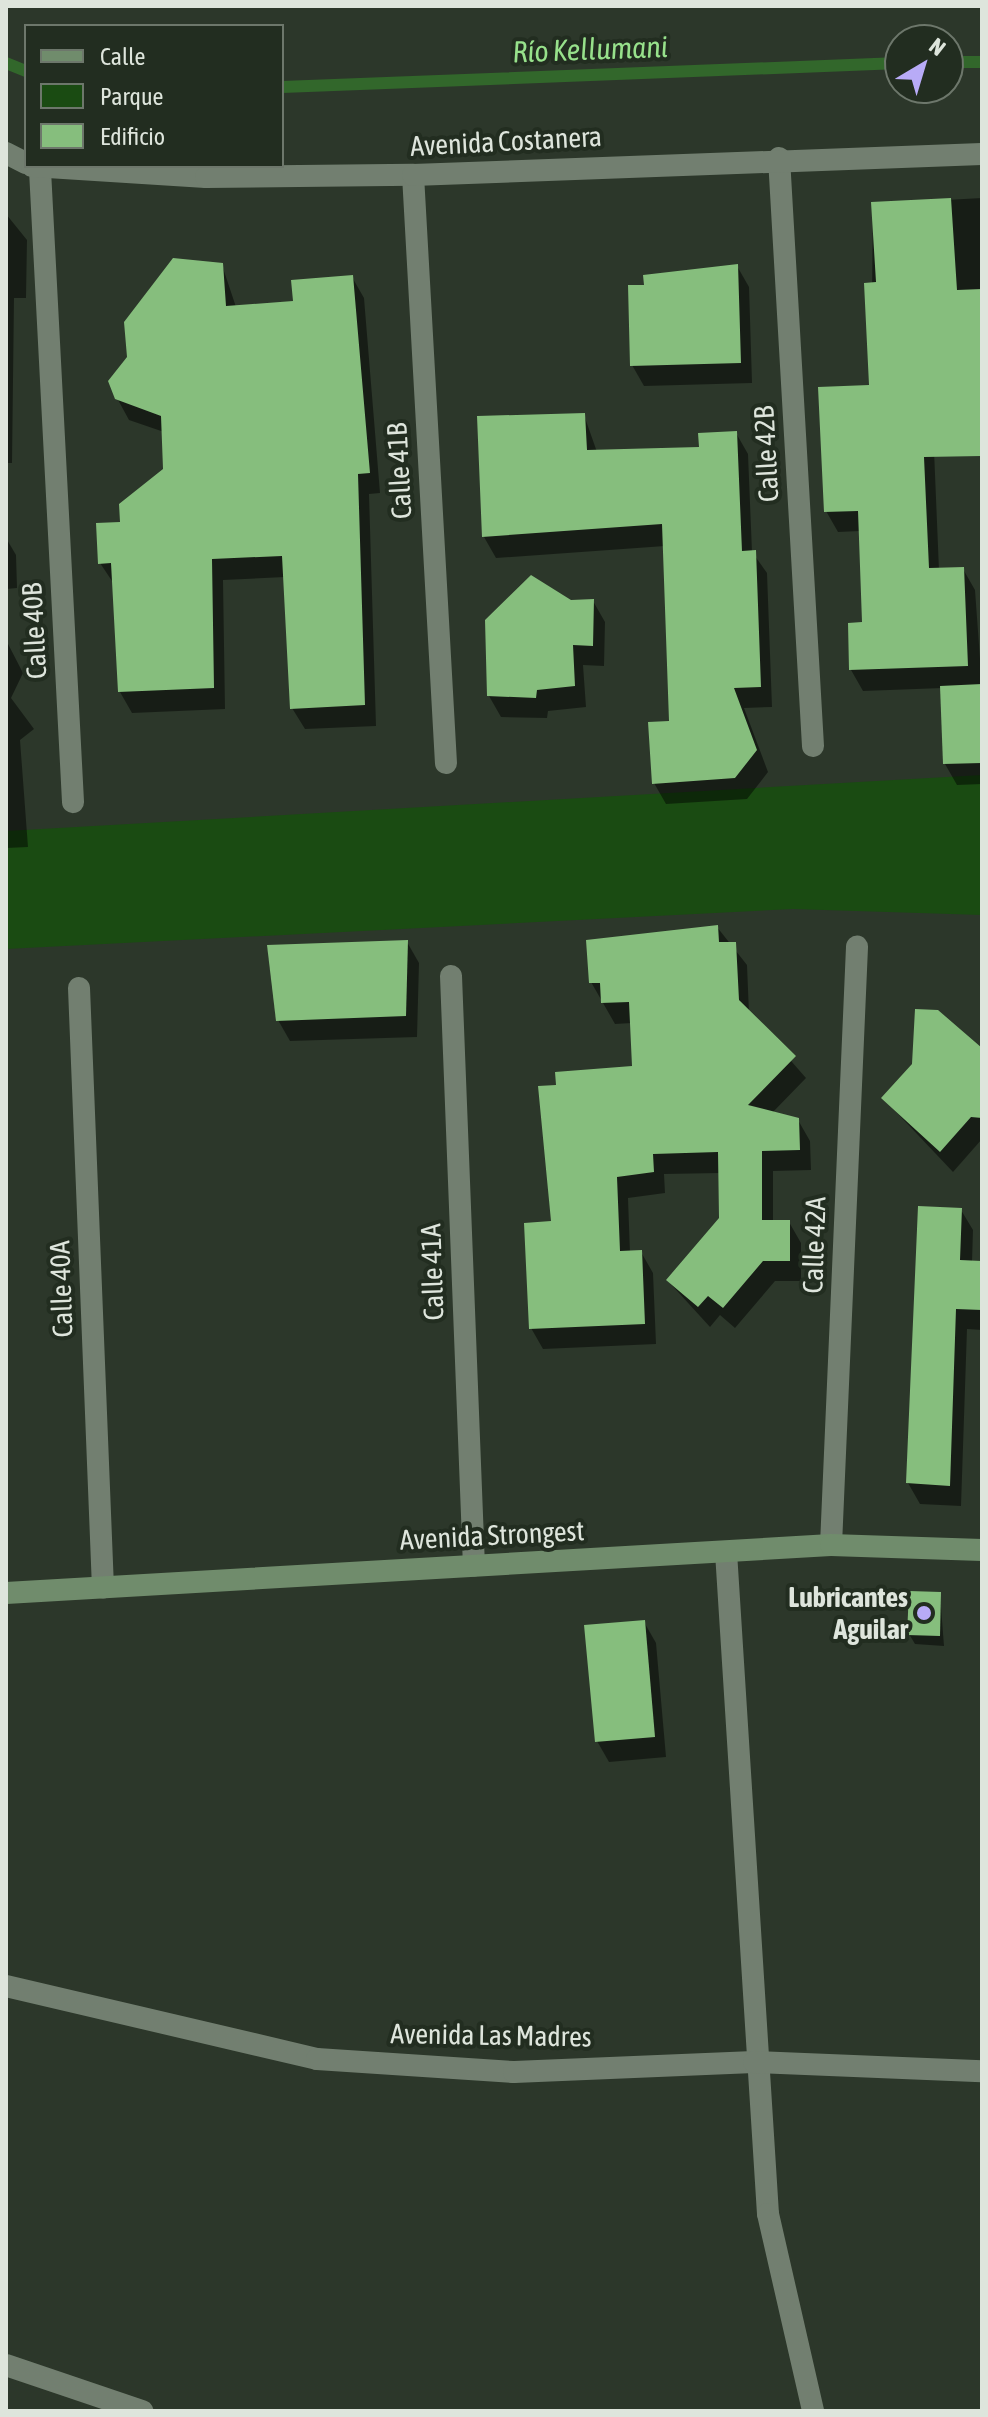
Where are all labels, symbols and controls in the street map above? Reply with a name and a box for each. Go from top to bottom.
legend [24,24,284,168]
north arrow [884,24,964,104]
water label: Río Kellumani [512,28,668,70]
text: N [924,32,951,61]
text: Calle [100,43,145,70]
text: Parque [100,83,163,110]
street label: Avenida Costanera [409,119,603,163]
text: Edificio [100,123,165,150]
street label: Calle 42B [747,405,785,503]
street label: Calle 41B [380,422,418,520]
street label: Calle 40B [15,582,53,680]
street label: Calle 42A [796,1196,832,1294]
street label: Calle 41A [414,1223,450,1321]
street label: Calle 40A [43,1240,79,1338]
street label: Avenida Strongest [399,1513,585,1557]
place label: Lubricantes Aguilar [788,1580,908,1646]
marker: Lubricantes Aguilar [915,1604,933,1622]
street label: Avenida Las Madres [390,2016,592,2054]

